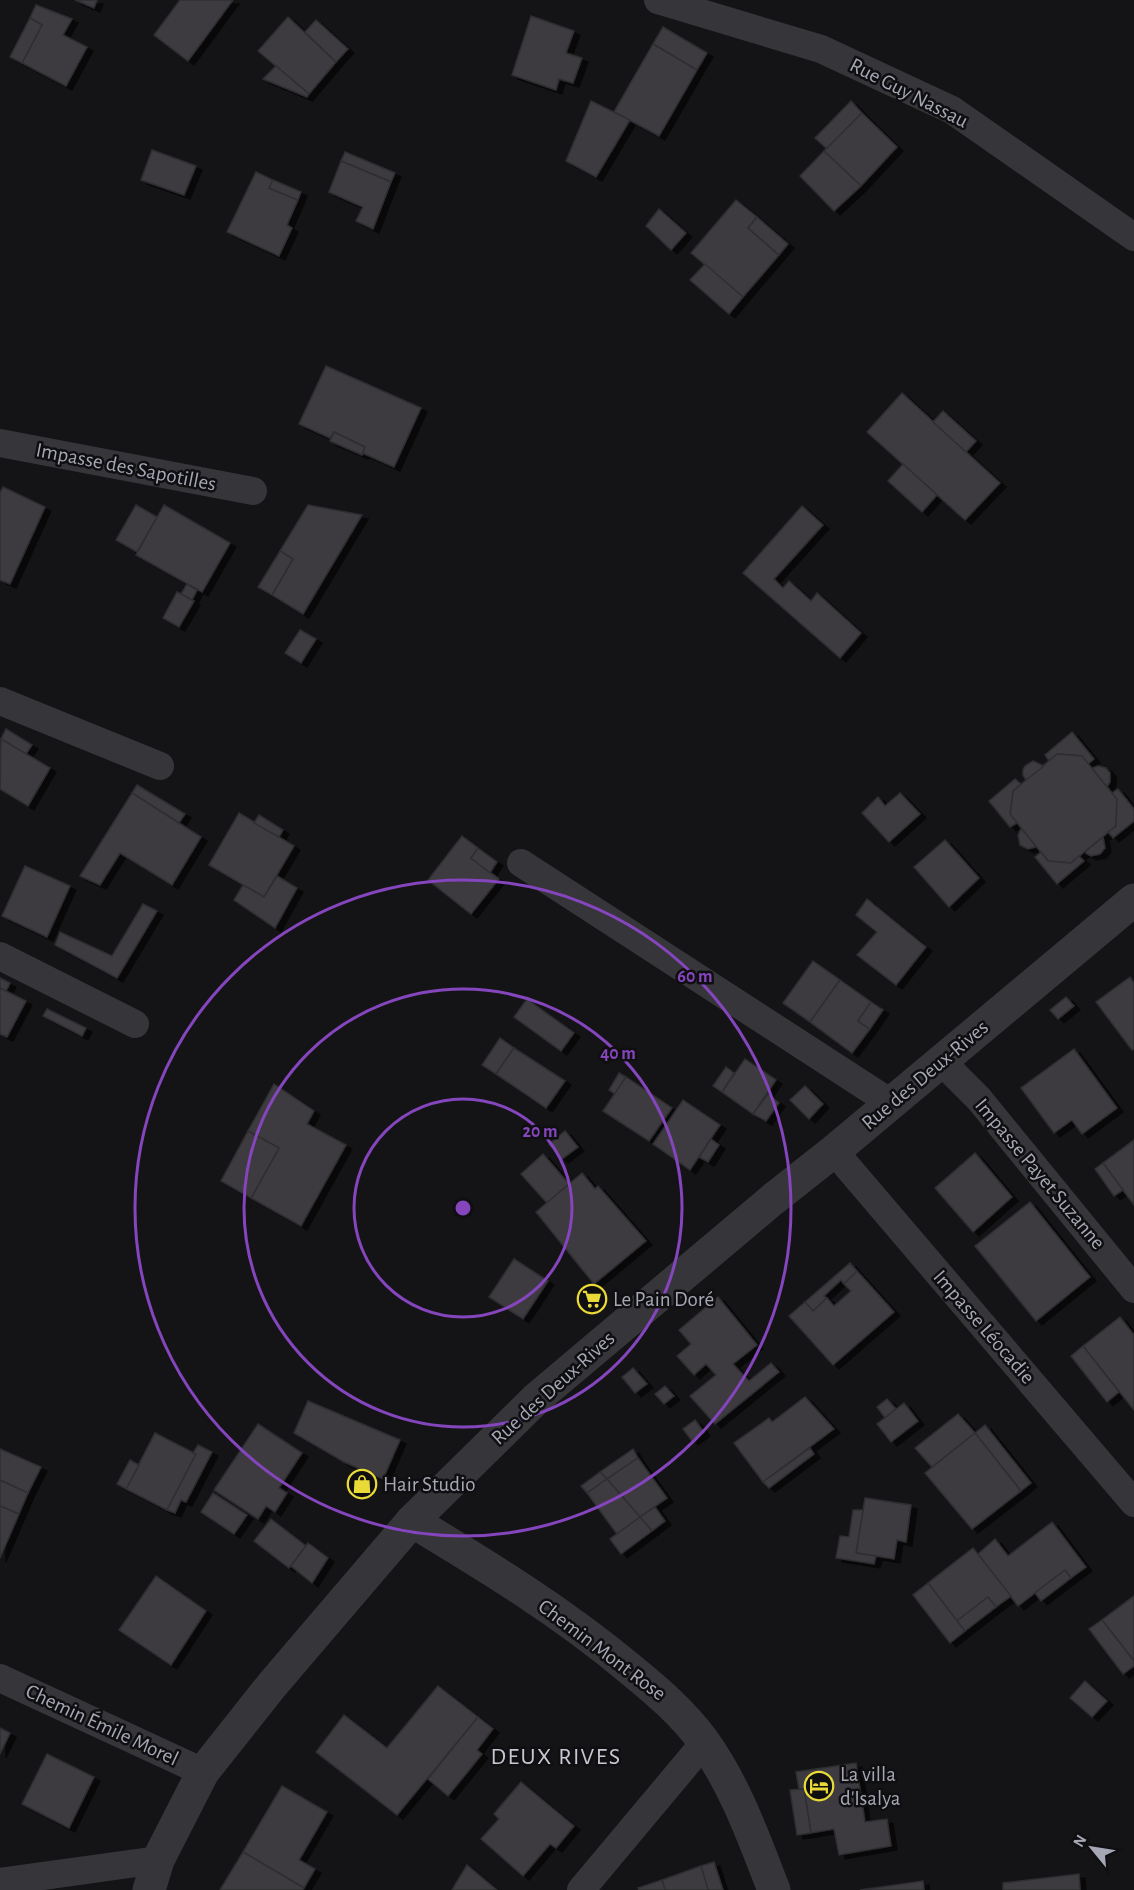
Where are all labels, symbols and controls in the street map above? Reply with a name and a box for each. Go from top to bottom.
street label: Rue Guy Nassau [846,54,972,132]
street label: Impasse des Sapotilles [34,439,218,495]
text: 60 m [677,968,713,986]
street label: Rue des Deux-Rives [858,1016,992,1134]
text: 40 m [600,1045,636,1063]
street label: Impasse Payet Suzanne [971,1095,1109,1253]
text: 20 m [522,1123,558,1141]
centre of rings [453,1198,473,1218]
street label: Impasse Léocadie [929,1266,1039,1388]
supermarket icon: Le Pain Doré [576,1283,608,1315]
place label: Le Pain Doré [613,1289,714,1310]
street label: Rue des Deux-Rives [487,1327,619,1449]
shop icon: Hair Studio [346,1468,378,1500]
place label: Hair Studio [383,1474,476,1495]
street label: Chemin Mont Rose [534,1595,670,1705]
street label: Chemin Émile Morel [22,1679,182,1770]
district label: DEUX RIVES [490,1745,622,1769]
place label: La villa d'Isalya [840,1764,901,1809]
hotel icon: La villa d'Isalya [803,1770,835,1802]
north arrow [1062,1818,1122,1878]
text: N [1070,1832,1090,1850]

